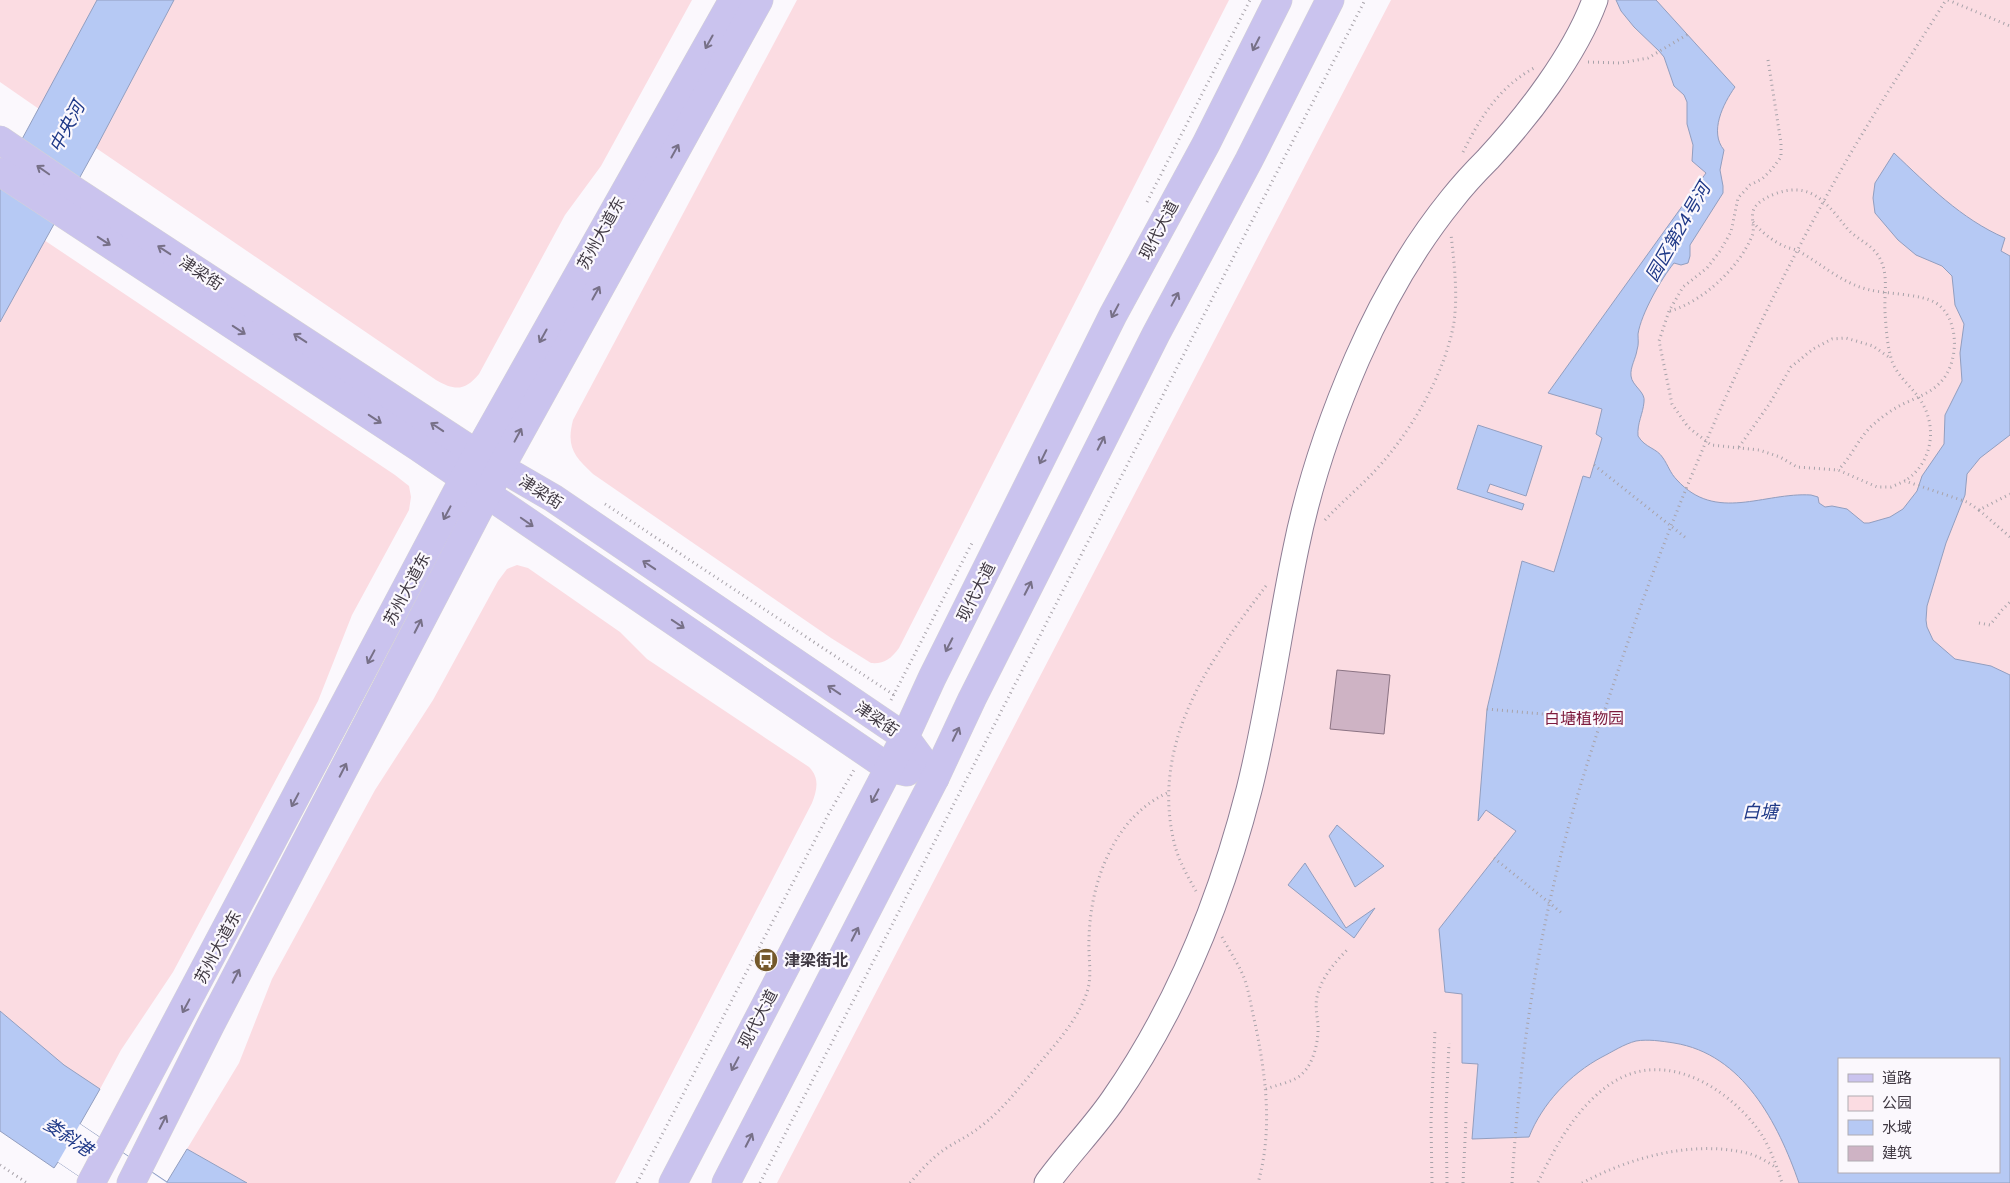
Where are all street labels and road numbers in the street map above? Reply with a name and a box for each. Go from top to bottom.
street label: 苏州大道东 [574,194,628,272]
street label: 现代大道 [1136,198,1182,262]
street label: 津梁街 [176,253,226,293]
street label: 津梁街 [516,472,566,512]
street label: 苏州大道东 [381,550,433,628]
street label: 现代大道 [954,560,998,624]
street label: 津梁街 [852,699,902,739]
street label: 苏州大道东 [192,908,244,986]
street label: 现代大道 [735,987,781,1051]

